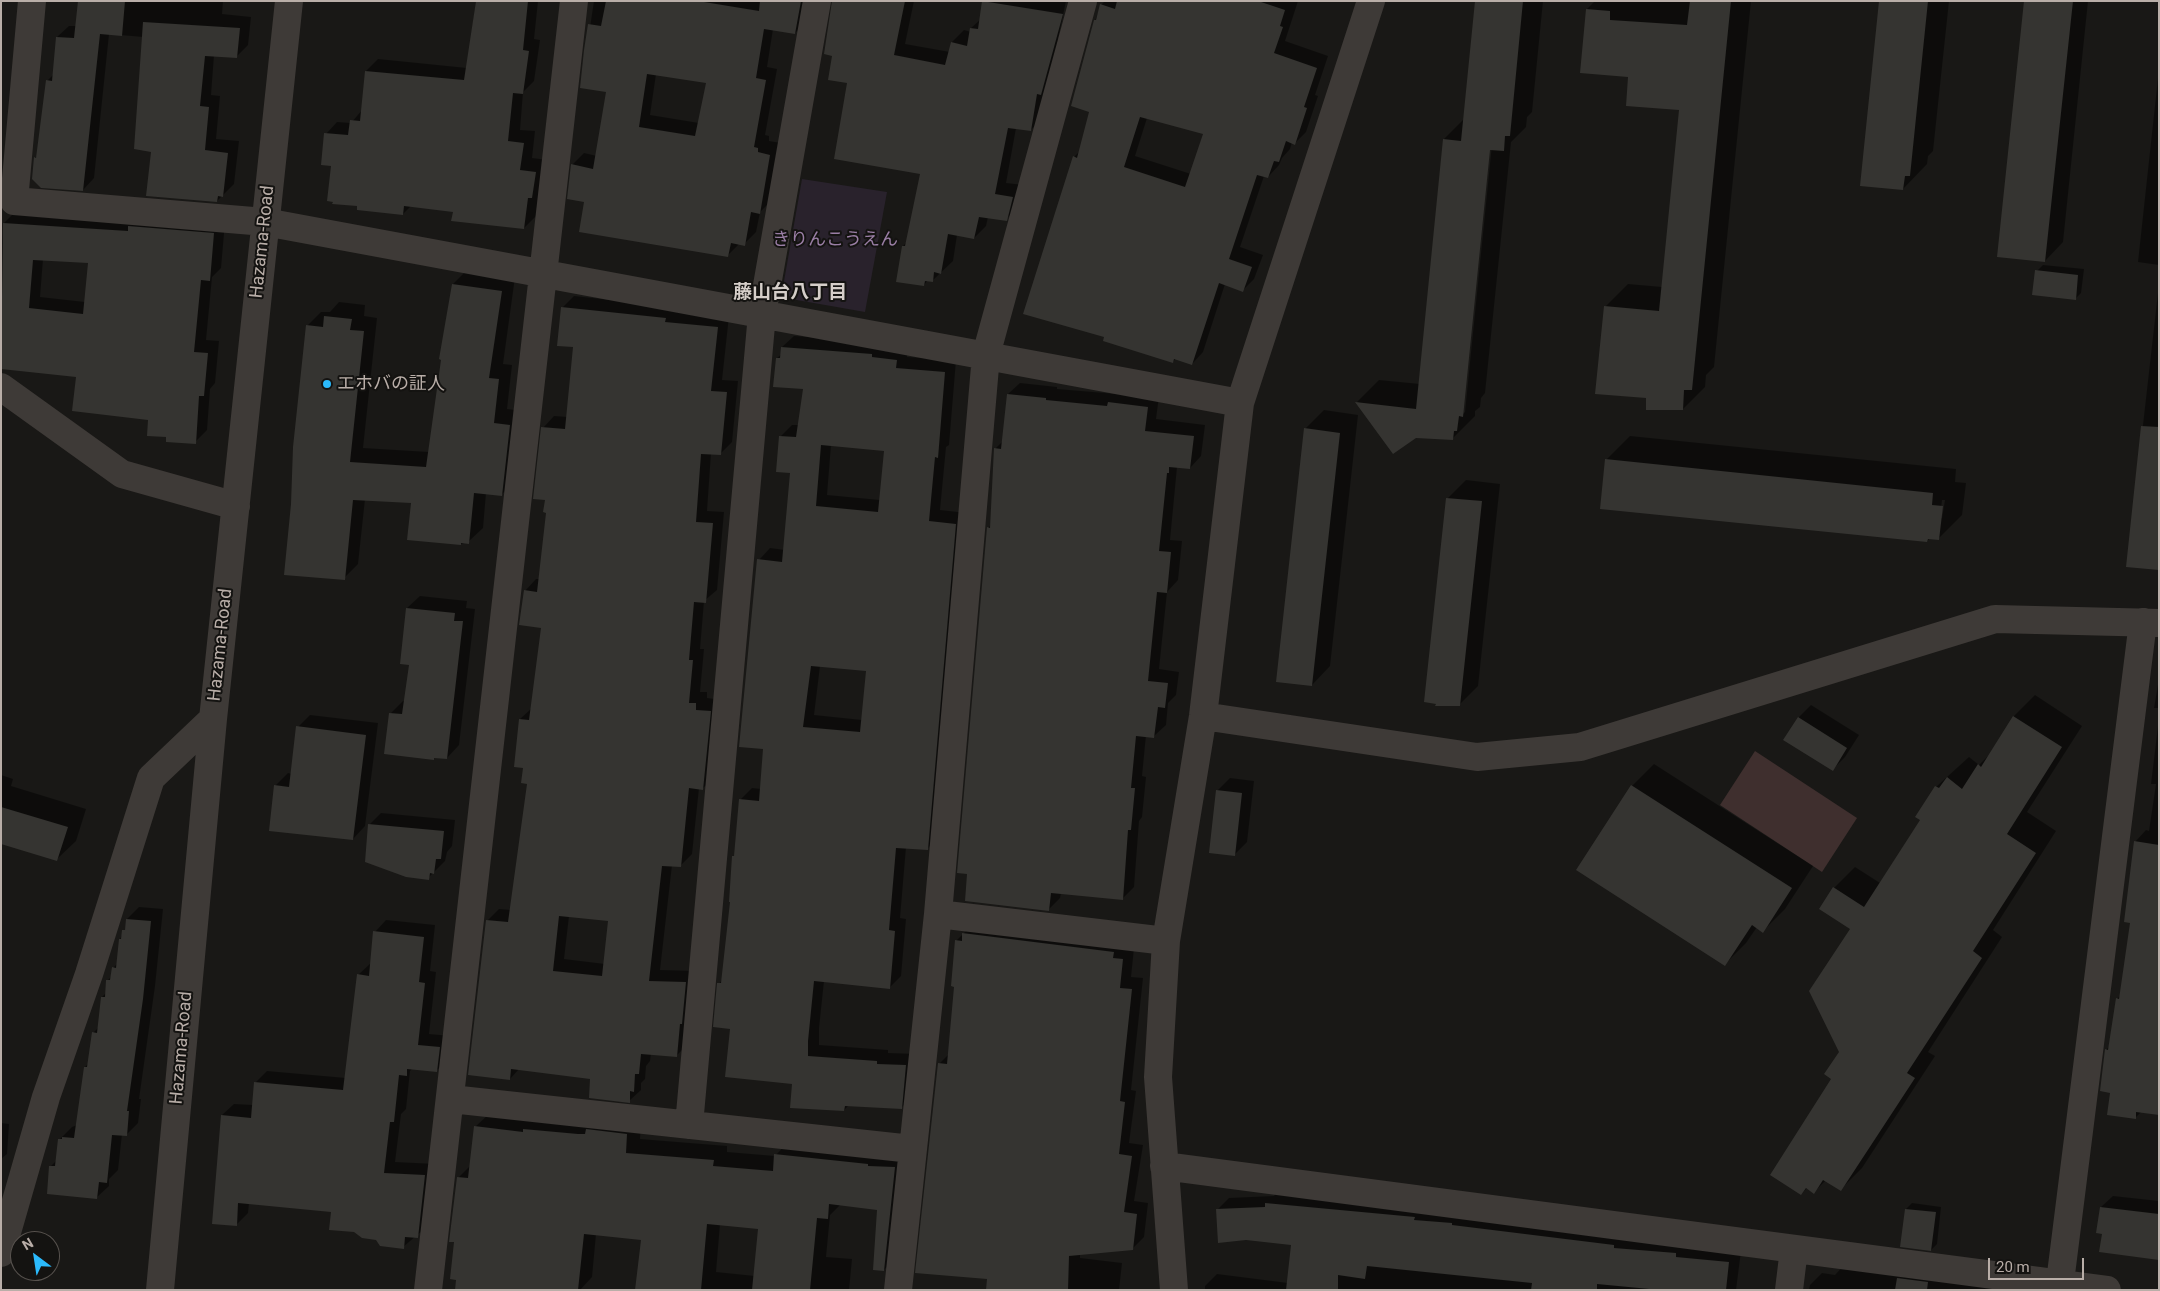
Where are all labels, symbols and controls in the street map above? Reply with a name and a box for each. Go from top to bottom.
street label: Hazama-Road [246,185,280,299]
park label: きりんこうえん [772,229,898,251]
district label: 藤山台八丁目 [733,282,847,304]
place label: エホバの証人 [337,373,445,395]
marker: エホバの証人 [321,378,333,390]
street label: Hazama-Road [204,588,238,702]
street label: Hazama-Road [166,991,198,1105]
north arrow [10,1231,60,1281]
text: N [19,1235,36,1253]
scale bar [1990,1248,2086,1280]
text: 20 m [1996,1258,2030,1276]

